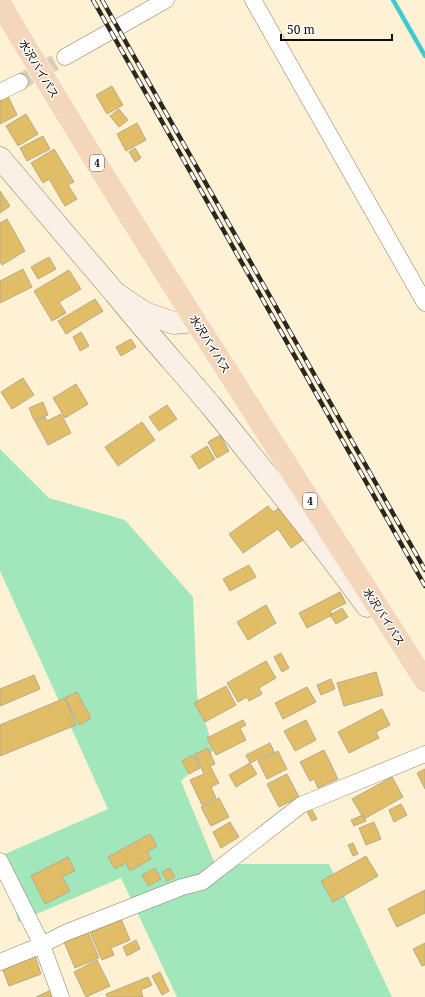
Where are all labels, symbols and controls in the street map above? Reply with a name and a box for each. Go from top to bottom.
scale bar [281,16,392,42]
text: 50 m [287,21,315,38]
street label: 水沢バイパス [16,37,63,101]
road number: 4 [90,155,104,171]
street label: 水沢バイパス [187,312,234,376]
road number: 4 [303,493,317,509]
street label: 水沢バイパス [360,585,409,648]

